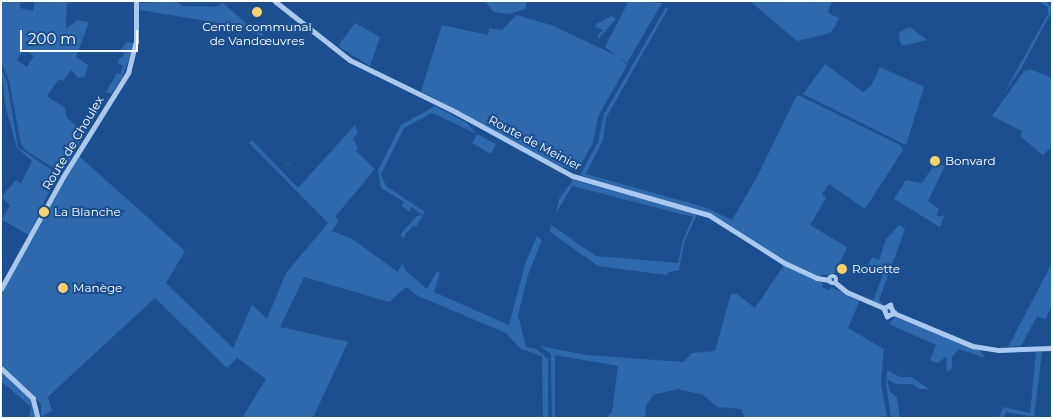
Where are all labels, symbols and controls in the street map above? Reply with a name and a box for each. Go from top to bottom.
marker: Centre communal de Vandœuvres [251,6,263,18]
scale bar [22,20,140,52]
place label: Centre communal de Vandœuvres [202,20,312,48]
text: 200 m [28,29,76,48]
street label: Route de Choulex [39,94,107,192]
street label: Route de Meinier [486,112,584,174]
place label: Bonvard [945,154,996,168]
marker: Bonvard [929,155,941,167]
place label: La Blanche [54,205,121,219]
marker: La Blanche [38,206,50,218]
place label: Rouette [852,262,900,276]
marker: Rouette [836,263,848,275]
place label: Manège [73,281,122,295]
marker: Manège [57,282,69,294]

